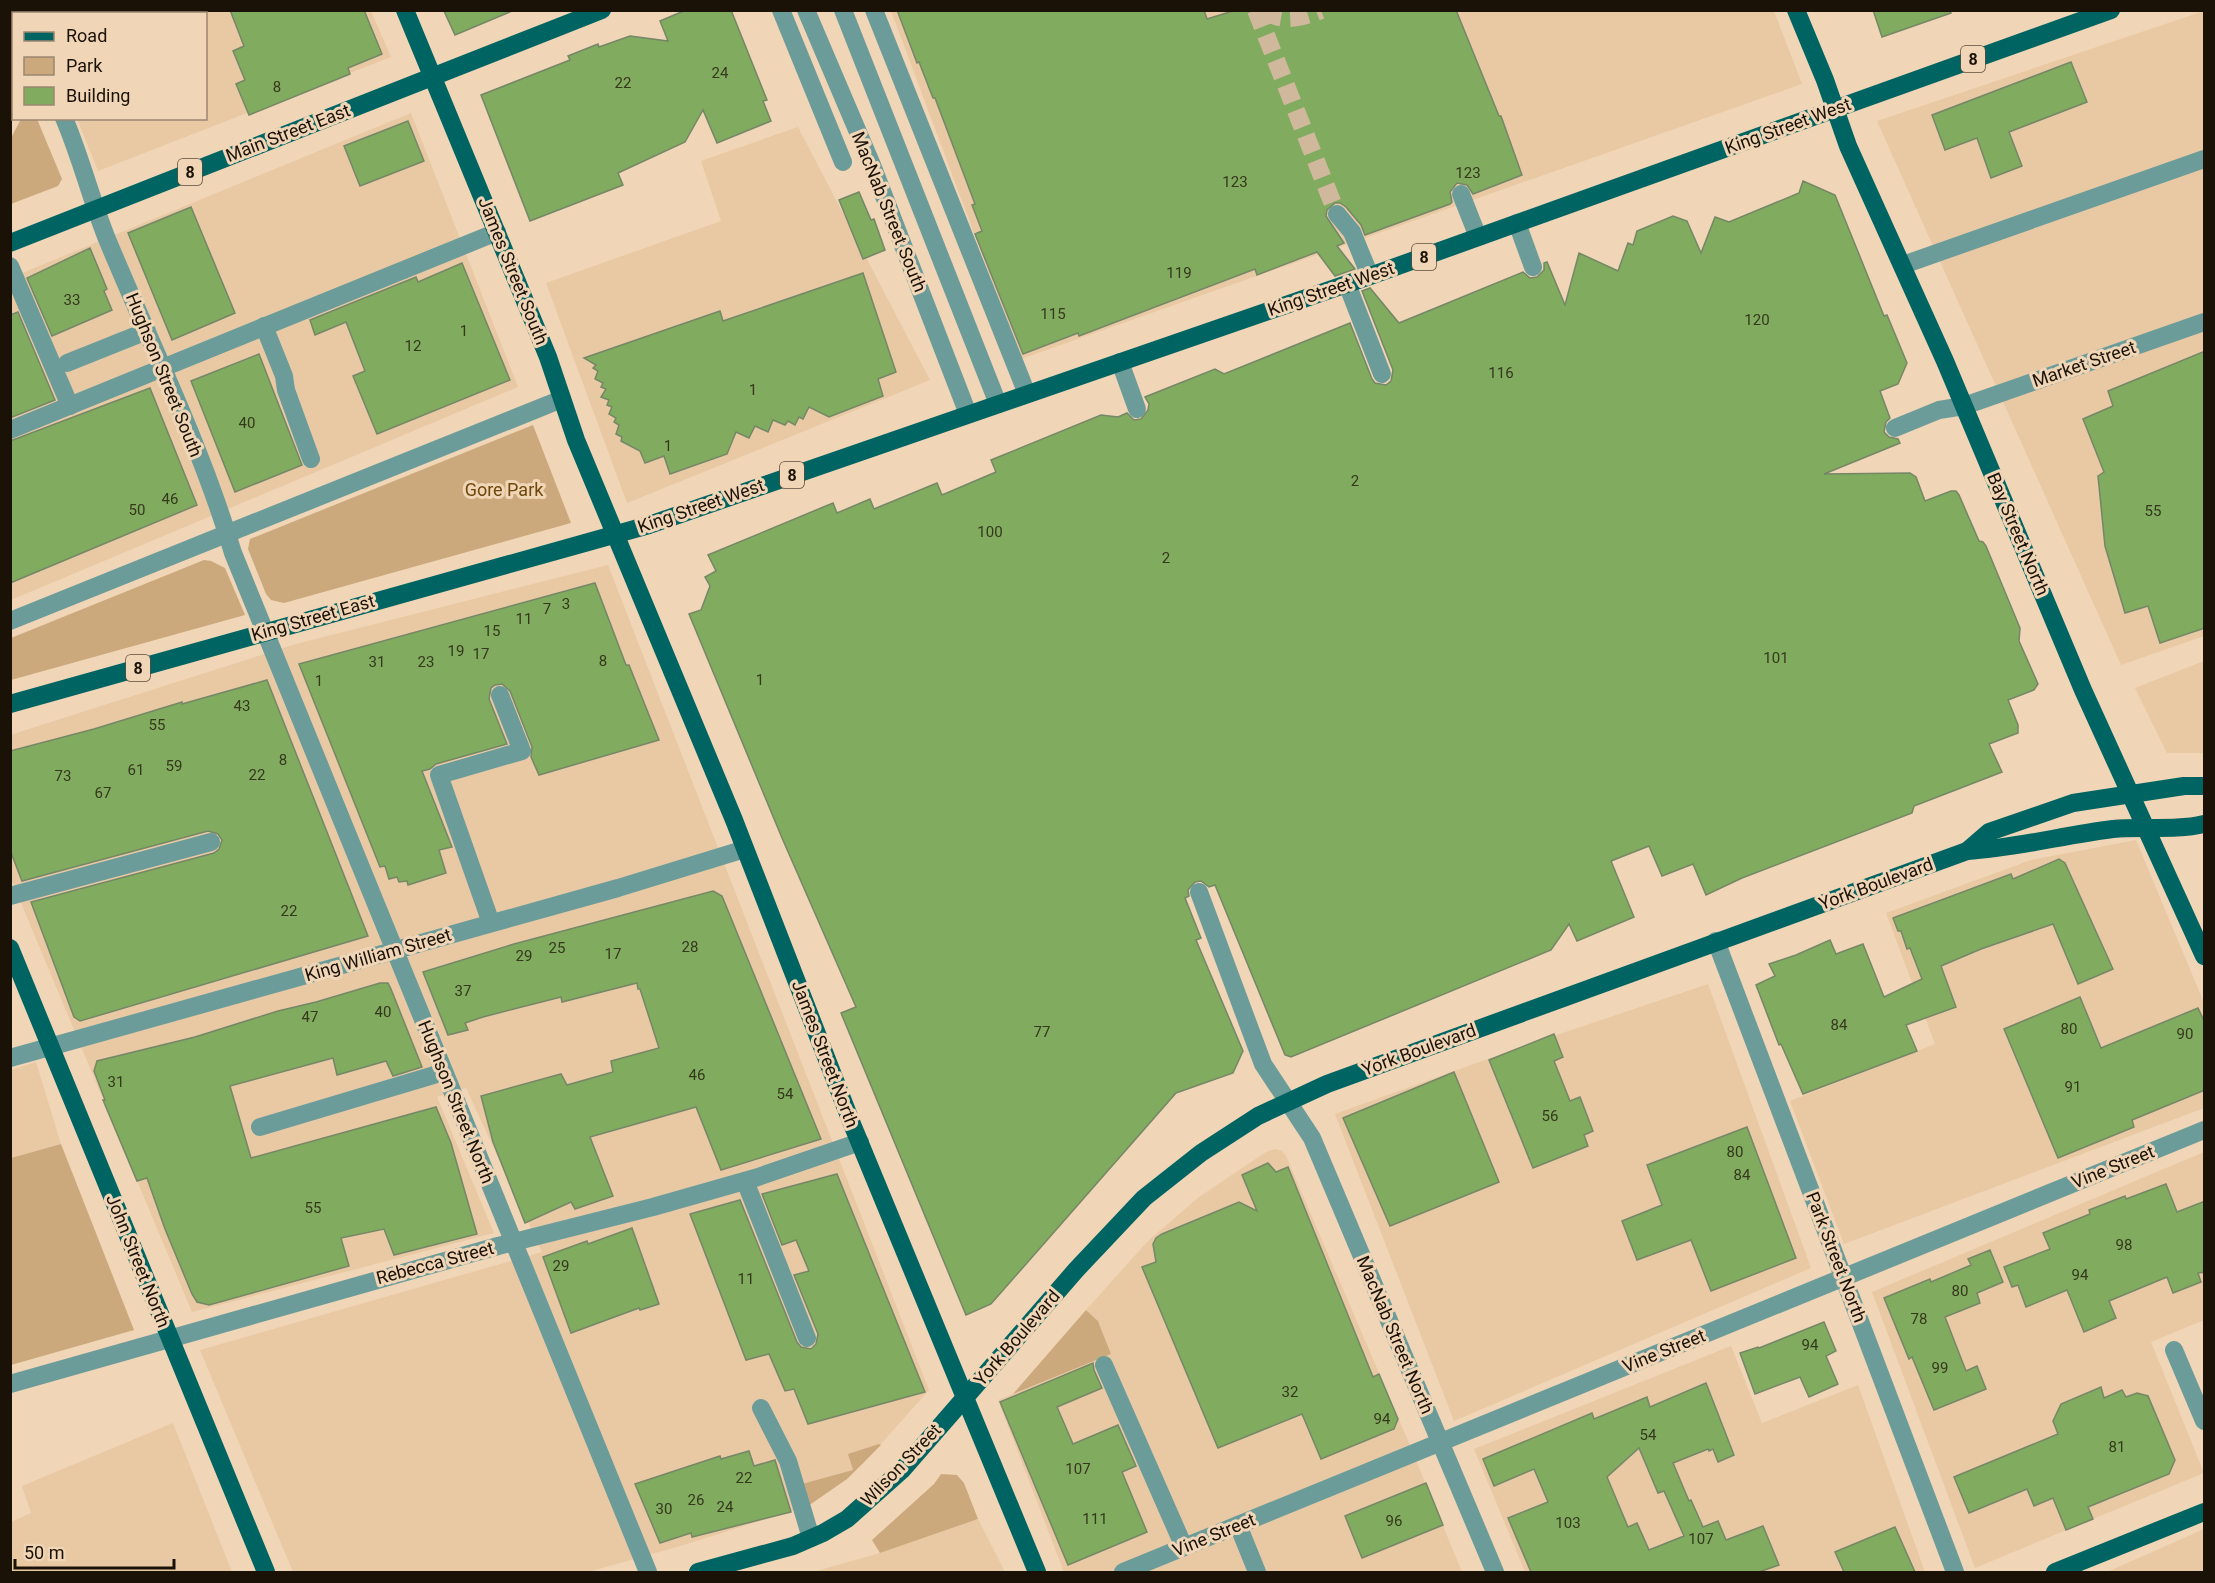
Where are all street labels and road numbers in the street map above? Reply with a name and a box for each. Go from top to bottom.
road number: 8 [1961,46,1985,72]
street label: King Street West [1722,93,1854,158]
street label: Main Street East [223,99,353,166]
street label: MacNab Street South [848,129,931,295]
road number: 8 [178,159,202,185]
street label: James Street South [474,194,553,348]
road number: 8 [1412,244,1436,270]
street label: King Street West [1265,257,1397,320]
street label: Hughson Street South [122,290,207,460]
street label: Market Street [2029,336,2138,391]
road number: 8 [780,462,804,488]
street label: Bay Street North [1983,469,2054,598]
street label: King Street West [635,474,767,537]
street label: King Street East [249,590,377,645]
road number: 8 [126,655,150,681]
street label: York Boulevard [1816,853,1936,914]
street label: King William Street [302,924,454,985]
street label: James Street North [788,977,863,1131]
street label: Hughson Street North [414,1017,499,1186]
street label: York Boulevard [1359,1019,1479,1080]
street label: Vine Street [2068,1140,2157,1193]
street label: Park Street North [1802,1189,1871,1325]
street label: John Street North [102,1191,175,1331]
street label: Rebecca Street [374,1237,496,1288]
street label: MacNab Street North [1353,1253,1438,1417]
street label: York Boulevard [969,1286,1064,1390]
street label: Vine Street [1619,1324,1708,1377]
street label: Wilson Street [856,1419,945,1510]
street label: Vine Street [1169,1508,1258,1561]

